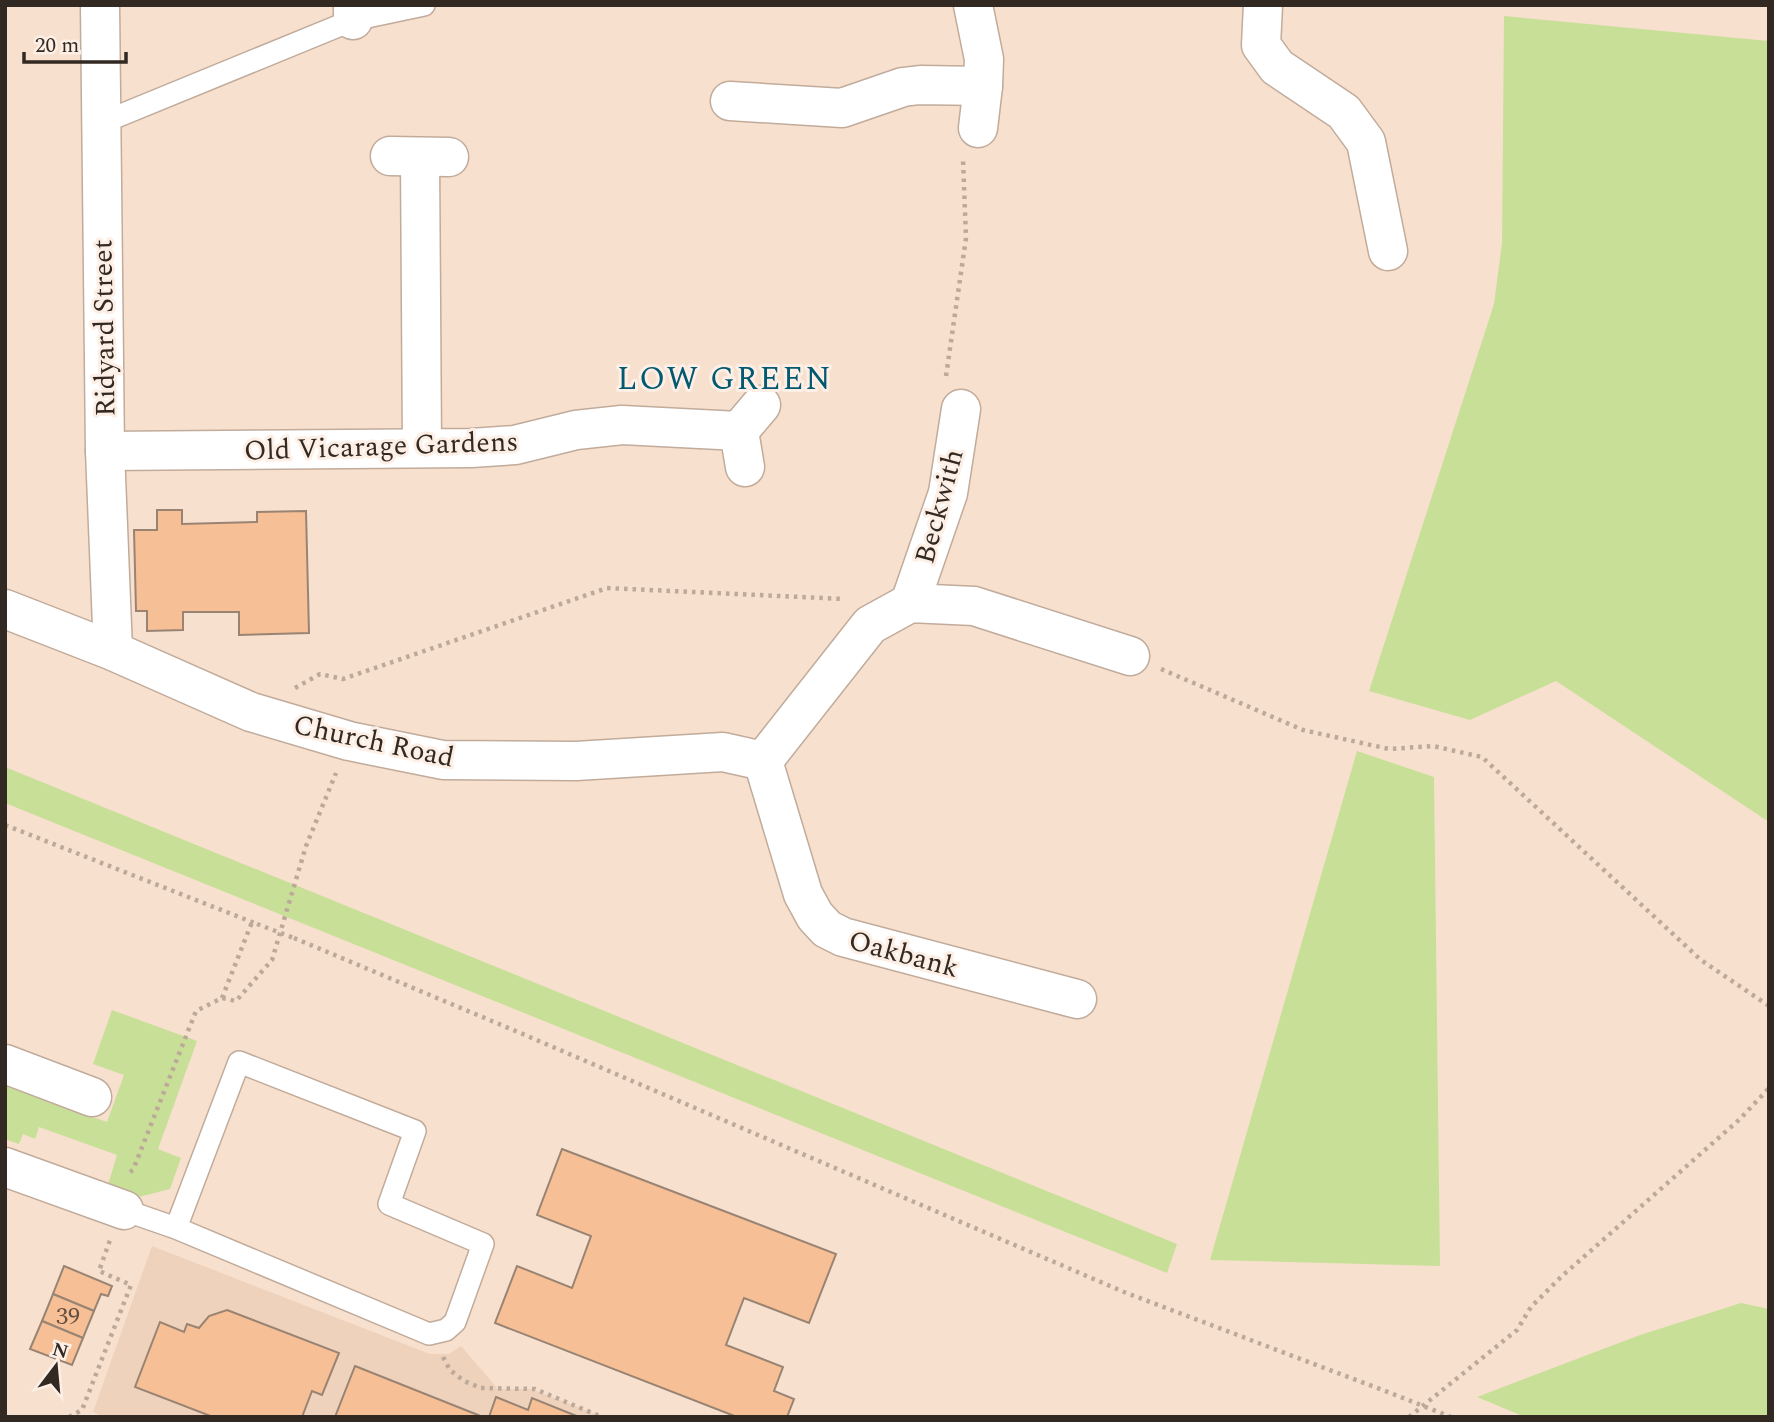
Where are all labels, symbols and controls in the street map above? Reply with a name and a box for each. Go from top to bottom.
scale bar [24,21,126,65]
text: 20 m [35,30,79,62]
street label: Ridyard Street [81,239,128,417]
district label: LOW GREEN [617,355,833,404]
street label: Old Vicarage Gardens [243,420,519,473]
street label: Beckwith [903,444,975,569]
street label: Church Road [289,703,458,779]
street label: Oakbank [844,919,964,990]
house number: 39 [56,1299,80,1335]
north arrow [21,1331,91,1401]
text: N [49,1335,72,1367]

